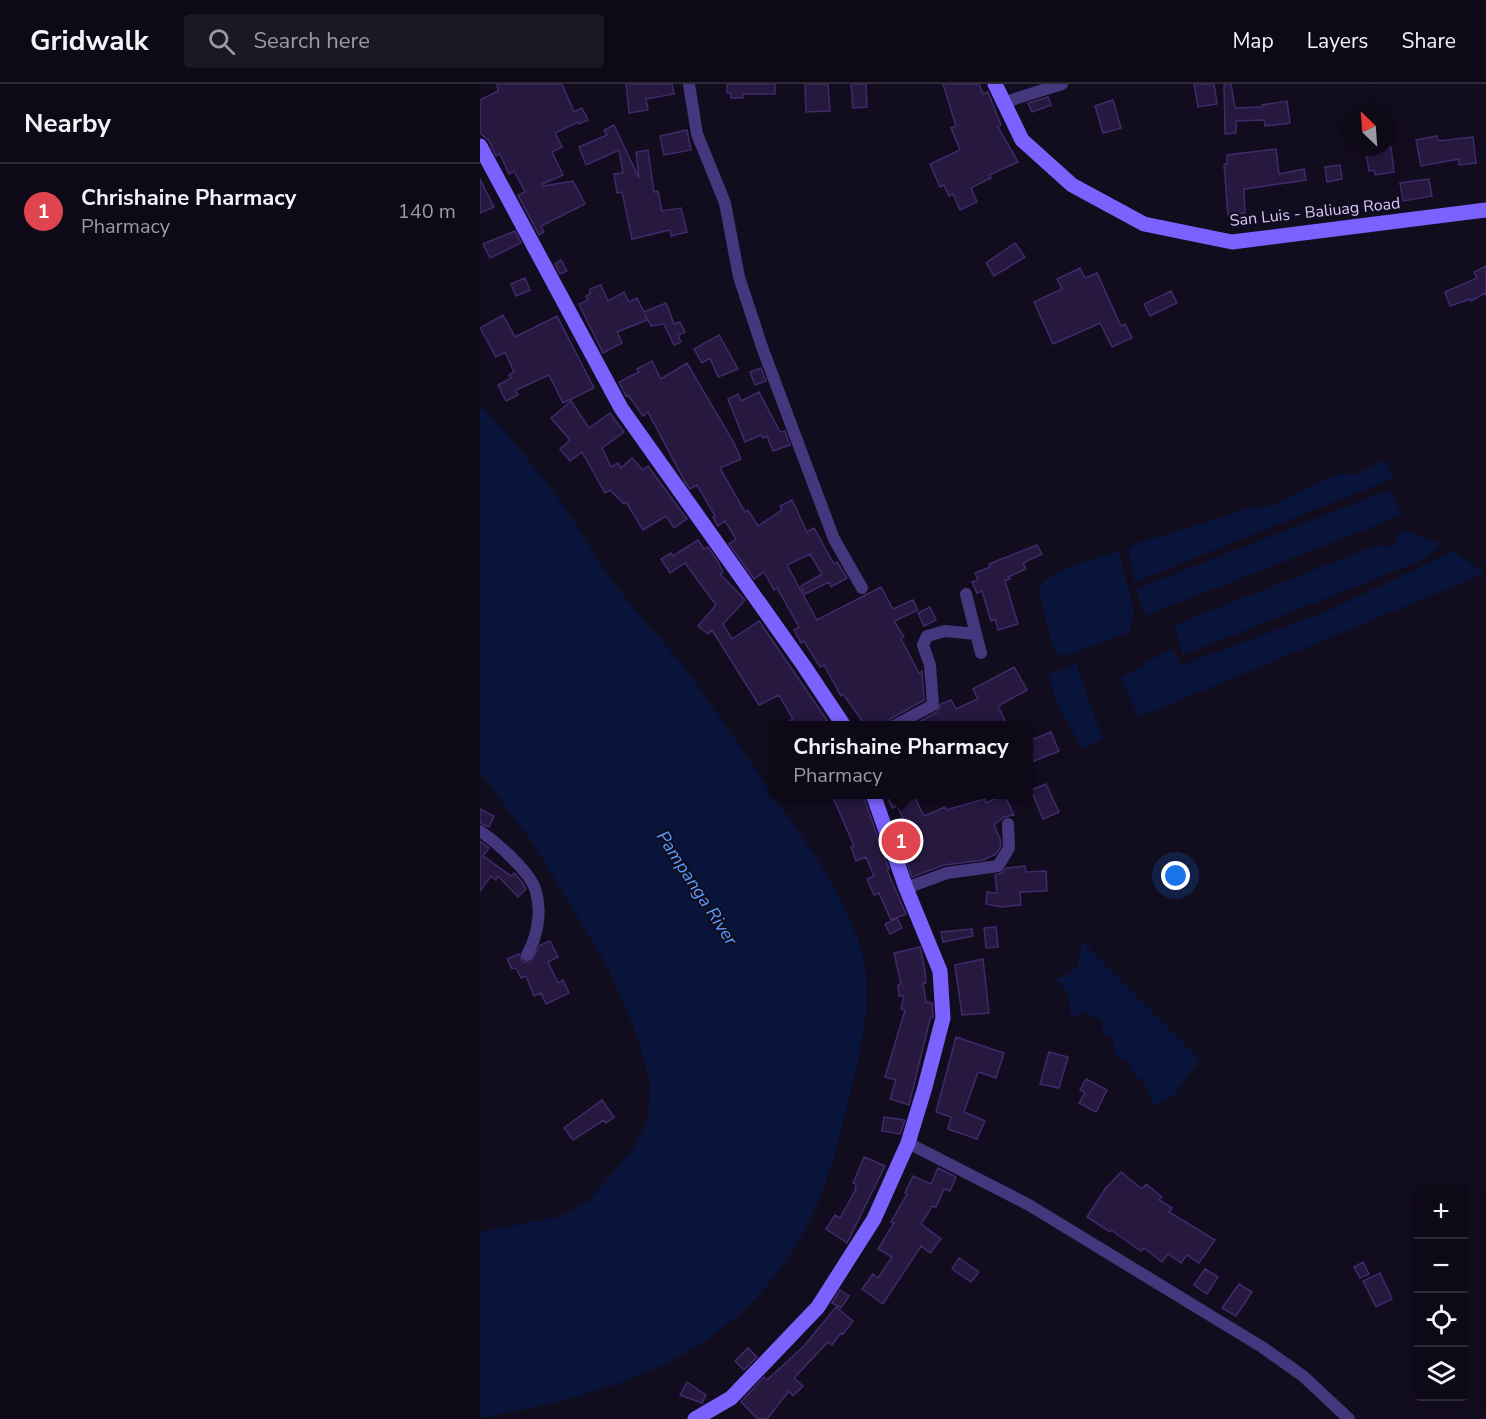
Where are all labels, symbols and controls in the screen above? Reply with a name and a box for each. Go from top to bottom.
search box [184,14,604,68]
text: Gridwalk [30,22,148,60]
icon: search [205,25,238,58]
text: Search here [253,26,370,56]
text: Map [1232,27,1274,55]
text: Layers [1307,27,1368,55]
text: Share [1401,27,1456,55]
north arrow [1342,102,1396,156]
text: Nearby [24,106,111,141]
text: Chrishaine Pharmacy [81,183,296,213]
street label: San Luis - Baliuag Road [1229,192,1401,232]
text: 1 [38,198,50,225]
text: 140 m [398,198,456,225]
text: Pharmacy [81,213,170,240]
popup [769,721,1033,799]
text: Chrishaine Pharmacy [793,732,1009,762]
text: Pharmacy [793,762,882,789]
pin: 1 [882,818,920,864]
water label: Pampanga River [651,826,743,950]
your location [1161,861,1190,890]
map controls [1414,1185,1468,1401]
button: + [1414,1185,1468,1239]
button: − [1414,1239,1468,1293]
button: locate [1414,1293,1468,1347]
button: layers [1414,1347,1468,1401]

